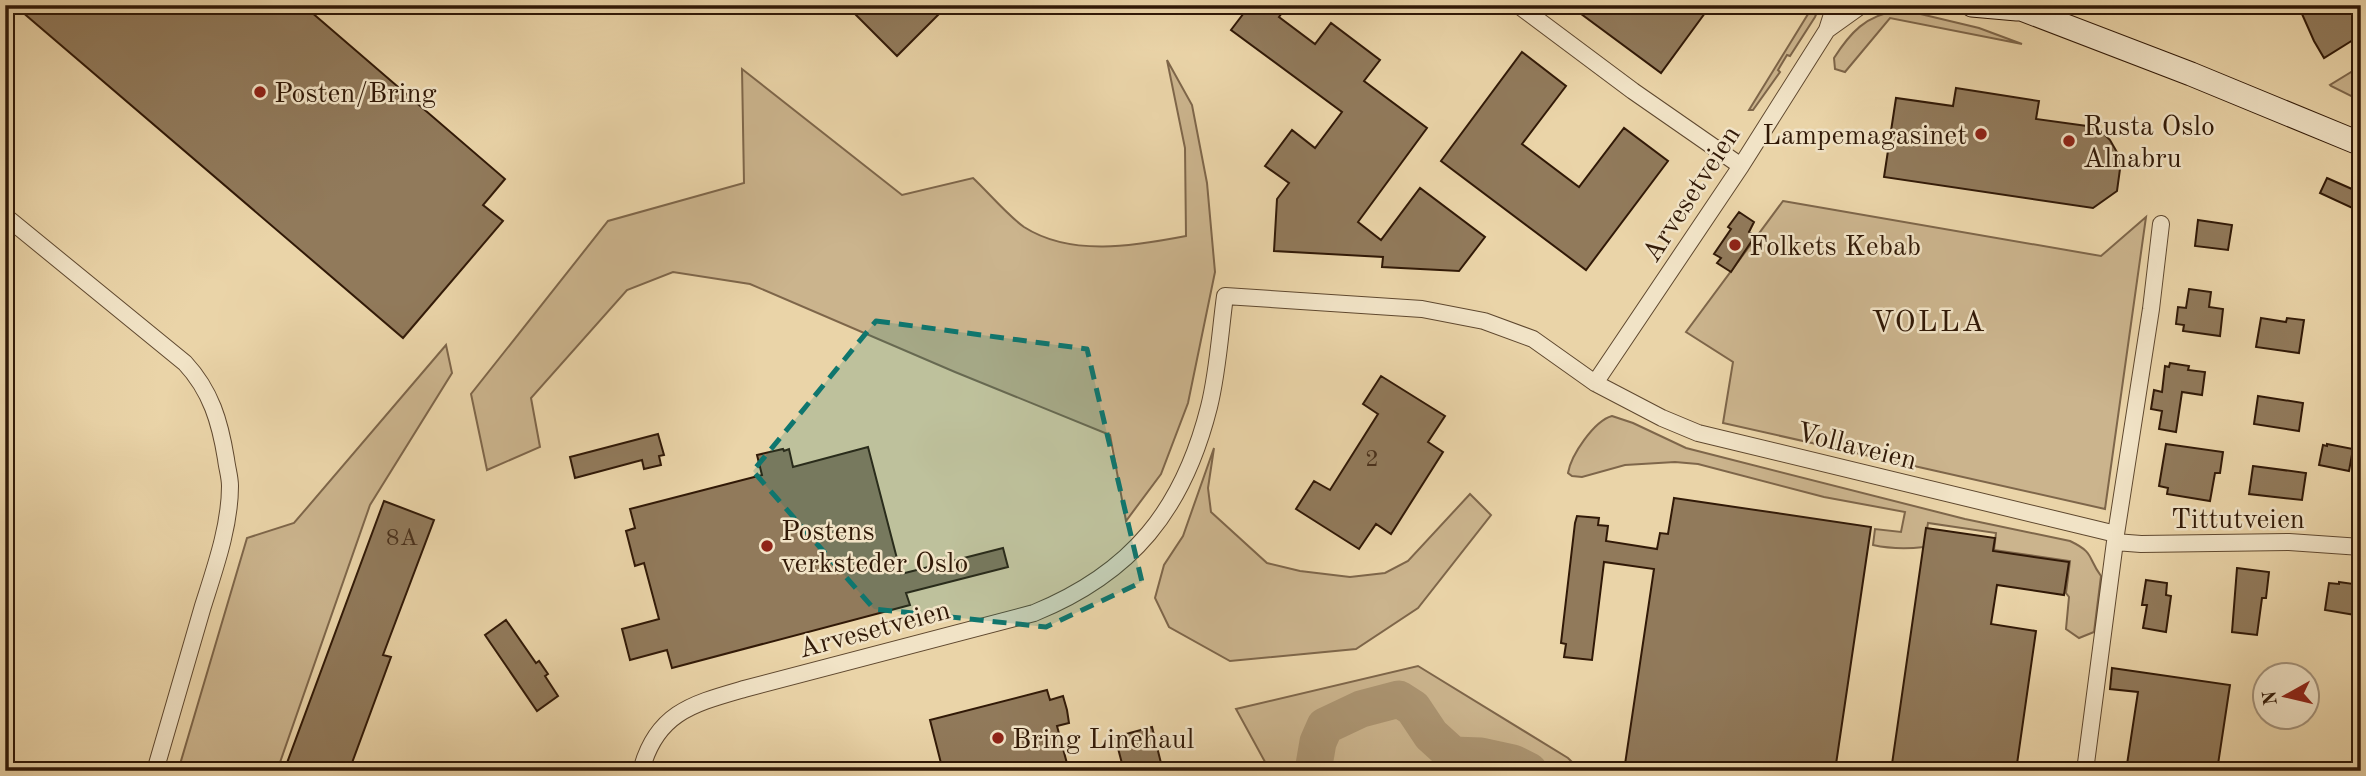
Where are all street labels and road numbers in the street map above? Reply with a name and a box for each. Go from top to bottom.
street label: Arvesetveien [1638,122,1747,268]
street label: Vollaveien [1793,419,1919,476]
street label: Tittutveien [2171,507,2305,535]
street label: Arvesetveien [796,597,954,665]

